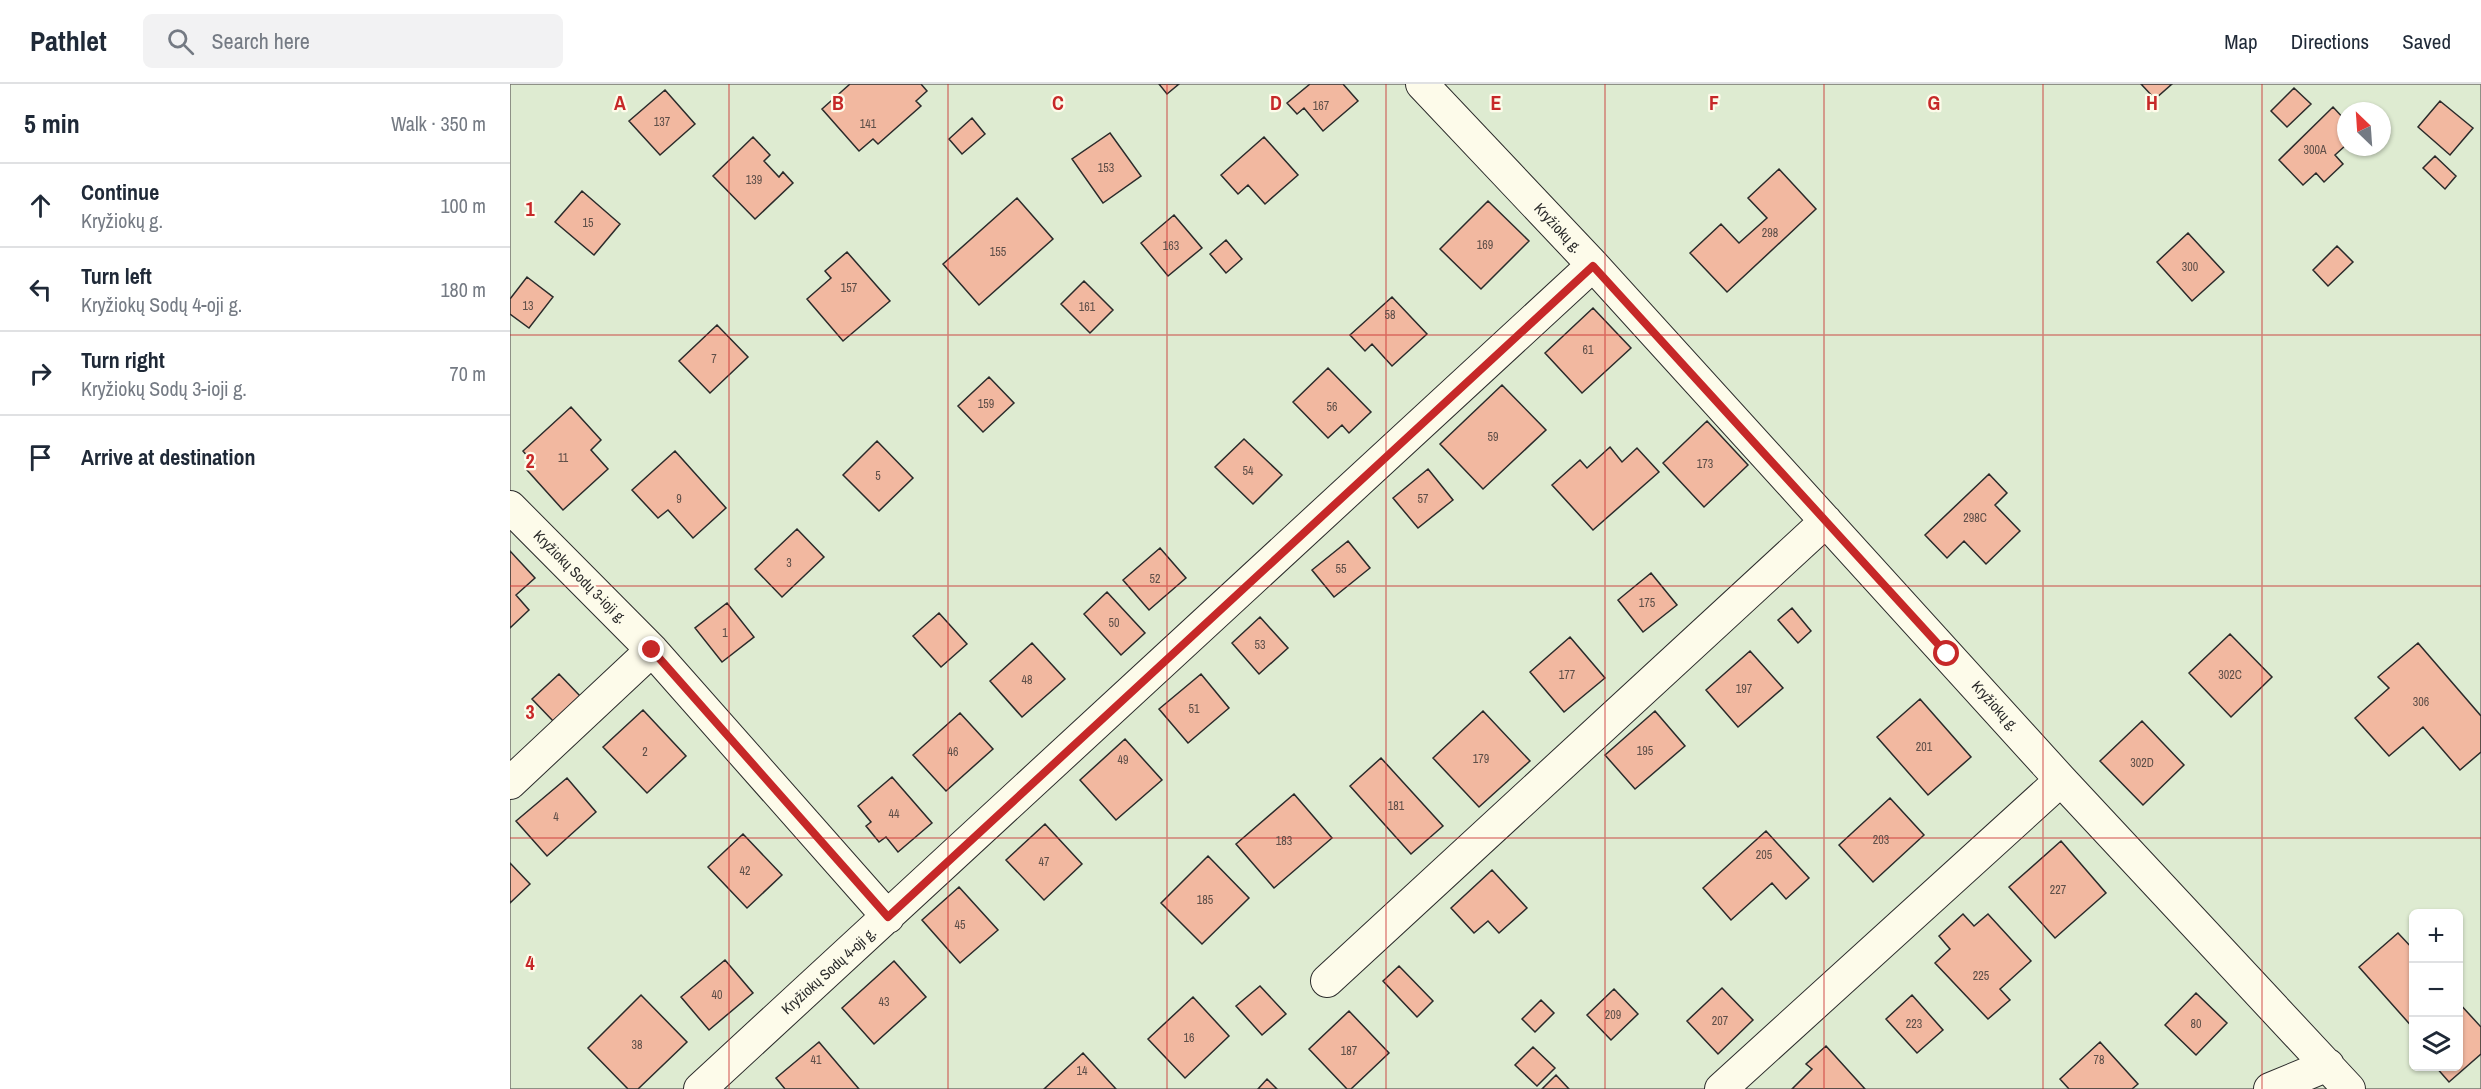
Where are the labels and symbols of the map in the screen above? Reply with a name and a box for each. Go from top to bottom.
text: A [614,89,626,116]
text: B [832,89,844,116]
text: C [1052,89,1064,116]
text: D [1270,89,1282,116]
text: E [1491,89,1502,116]
text: F [1709,89,1719,116]
text: G [1928,89,1940,116]
text: H [2146,89,2158,116]
house number: 167 [1313,98,1330,114]
north arrow [2337,102,2391,156]
house number: 137 [654,114,671,130]
house number: 141 [860,116,877,132]
house number: 300A [2304,142,2327,158]
house number: 153 [1098,160,1114,176]
house number: 139 [746,172,762,188]
text: 1 [525,195,535,222]
street label: Kryžiokų g. [1530,198,1587,257]
house number: 15 [583,215,594,231]
house number: 298 [1762,225,1778,241]
house number: 169 [1477,237,1493,253]
house number: 163 [1163,238,1179,254]
house number: 155 [990,244,1007,260]
house number: 300 [2182,259,2198,275]
house number: 157 [841,280,858,296]
house number: 13 [523,298,533,314]
house number: 161 [1079,299,1096,315]
house number: 58 [1385,307,1395,323]
house number: 61 [1583,342,1594,358]
house number: 7 [711,351,717,367]
house number: 159 [978,396,994,412]
house number: 56 [1327,399,1337,415]
house number: 59 [1488,429,1498,445]
text: 2 [525,447,535,474]
house number: 11 [558,450,569,466]
house number: 173 [1697,456,1713,472]
house number: 54 [1243,463,1254,479]
house number: 5 [875,468,881,484]
house number: 9 [676,491,682,507]
house number: 57 [1418,491,1429,507]
house number: 298C [1963,510,1987,526]
street label: Kryžiokų Sodų 3-ioji g. [529,525,632,628]
house number: 3 [786,555,792,571]
house number: 55 [1336,561,1347,577]
house number: 52 [1150,571,1160,587]
house number: 175 [1639,595,1656,611]
house number: 50 [1109,615,1119,631]
house number: 1 [722,625,728,641]
route end [638,636,664,662]
house number: 53 [1255,637,1265,653]
route start [1933,640,1959,666]
house number: 177 [1559,667,1576,683]
house number: 302C [2218,667,2242,683]
house number: 48 [1022,672,1032,688]
street label: Kryžiokų g. [1967,676,2024,736]
house number: 197 [1736,681,1753,697]
house number: 306 [2413,694,2429,710]
text: 3 [525,698,535,725]
house number: 51 [1189,701,1200,717]
house number: 201 [1916,739,1933,755]
house number: 195 [1637,743,1654,759]
house number: 2 [642,744,648,760]
house number: 46 [948,744,958,760]
house number: 179 [1473,751,1489,767]
house number: 49 [1118,752,1128,768]
house number: 302D [2130,755,2154,771]
house number: 181 [1388,798,1405,814]
house number: 44 [889,806,900,822]
house number: 4 [553,809,559,825]
house number: 203 [1873,832,1889,848]
house number: 183 [1276,833,1292,849]
house number: 205 [1756,847,1773,863]
house number: 47 [1039,854,1050,870]
house number: 42 [740,863,750,879]
house number: 227 [2050,882,2067,898]
house number: 185 [1197,892,1214,908]
house number: 45 [955,917,966,933]
street label: Kryžiokų Sodų 4-oji g. [777,922,881,1019]
text: 4 [525,949,535,976]
house number: 225 [1973,968,1990,984]
house number: 40 [712,987,722,1003]
house number: 43 [879,994,889,1010]
house number: 209 [1605,1007,1621,1023]
house number: 207 [1712,1013,1729,1029]
house number: 223 [1906,1016,1922,1032]
house number: 80 [2191,1016,2201,1032]
house number: 16 [1184,1030,1194,1046]
house number: 38 [632,1037,642,1053]
house number: 187 [1341,1043,1358,1059]
house number: 41 [811,1052,822,1068]
house number: 78 [2094,1052,2104,1068]
house number: 14 [1077,1063,1088,1079]

